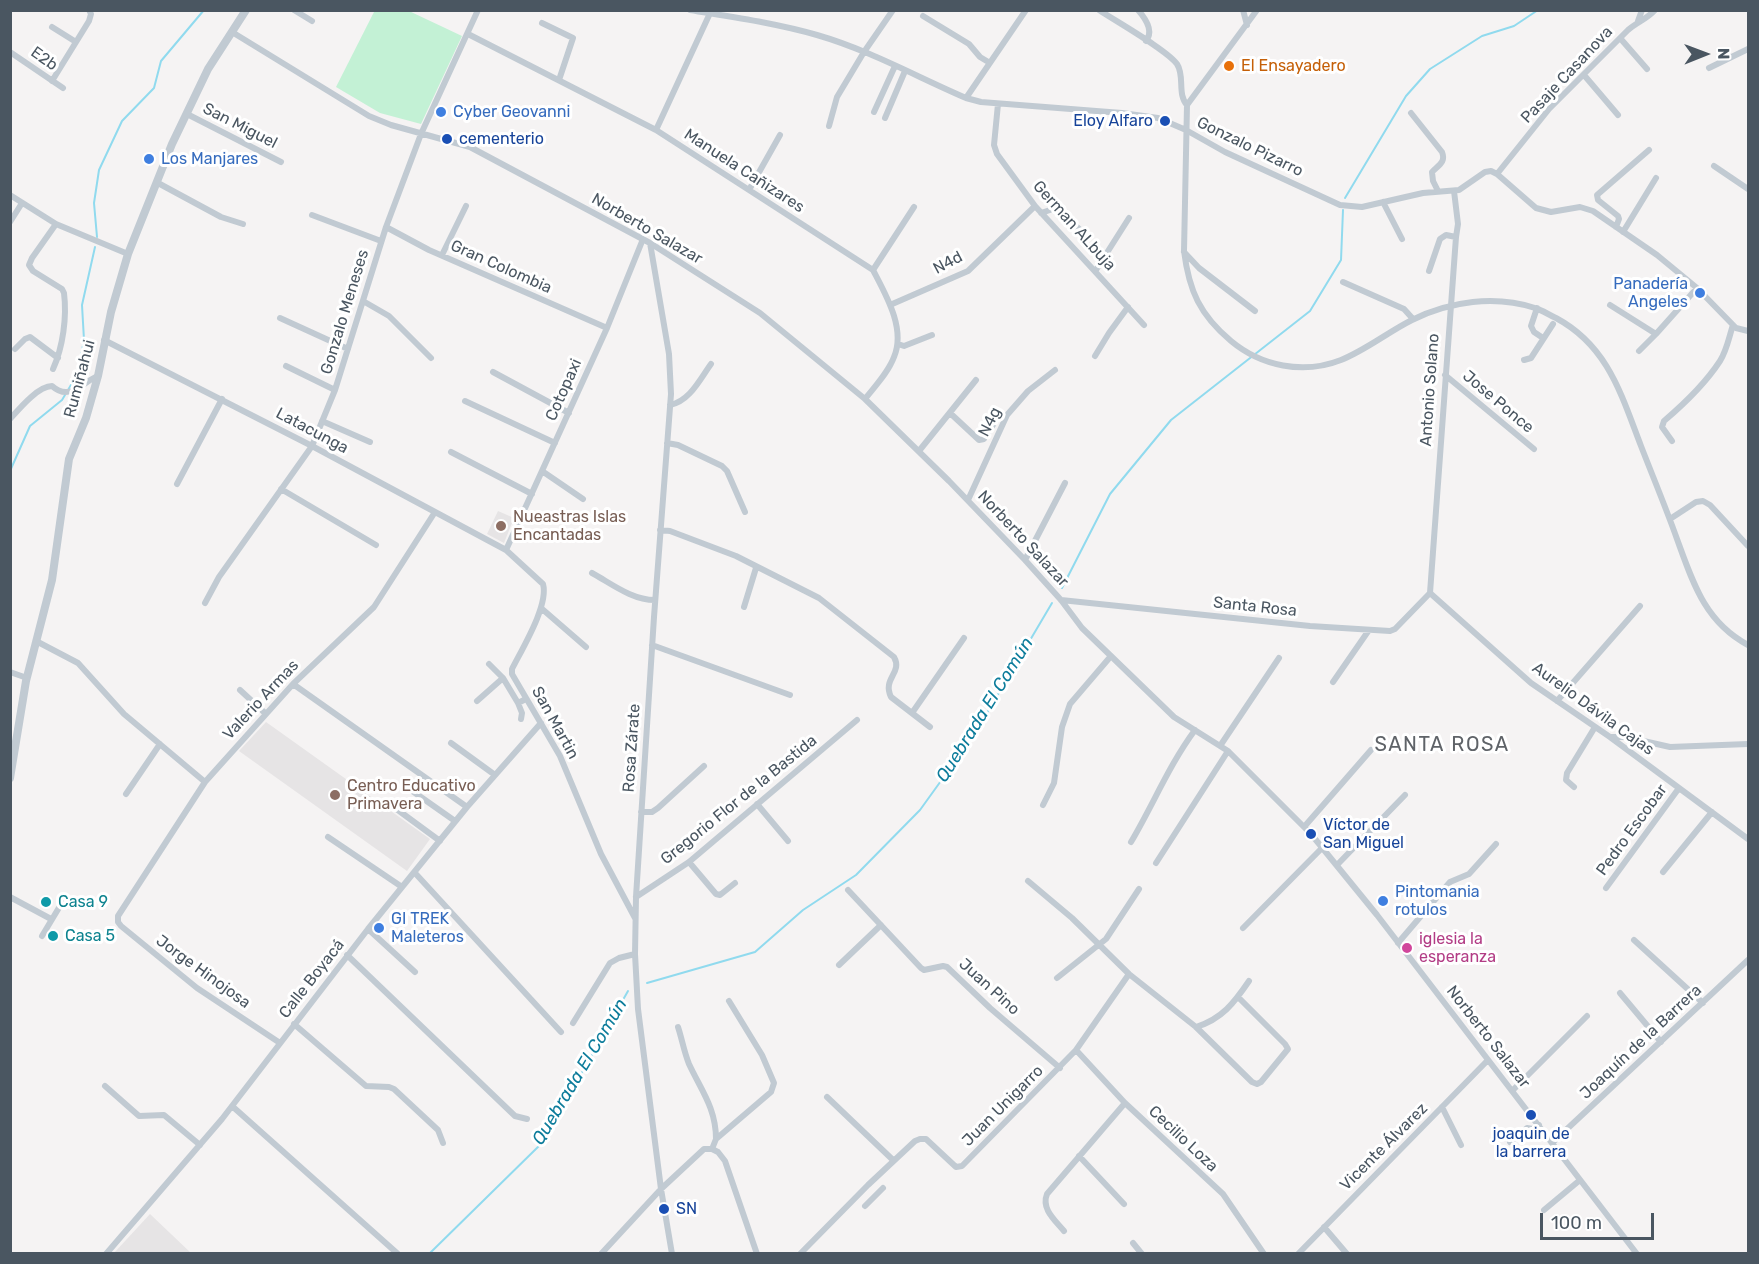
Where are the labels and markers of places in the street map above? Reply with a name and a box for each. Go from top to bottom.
place label: El Ensayadero [1241,56,1346,76]
marker: El Ensayadero [1222,59,1236,73]
place label: Cyber Geovanni [453,102,570,122]
marker: Cyber Geovanni [434,105,448,119]
place label: Eloy Alfaro [1073,111,1153,131]
marker: Eloy Alfaro [1158,114,1172,128]
place label: cementerio [459,129,544,149]
marker: cementerio [440,132,454,146]
place label: Los Manjares [161,149,258,169]
marker: Los Manjares [142,152,156,166]
place label: Panadería Angeles [1613,274,1688,312]
marker: Panadería Angeles [1693,286,1707,300]
place label: Nueastras Islas Encantadas [513,507,626,545]
marker: Nueastras Islas Encantadas [494,519,508,533]
place label: Centro Educativo Primavera [347,776,476,814]
marker: Centro Educativo Primavera [328,788,342,802]
place label: Víctor de San Miguel [1323,815,1404,853]
marker: Víctor de San Miguel [1304,827,1318,841]
place label: Pintomania rotulos [1395,882,1480,920]
place label: Casa 9 [58,892,108,912]
marker: Pintomania rotulos [1376,894,1390,908]
marker: Casa 9 [39,895,53,909]
place label: GI TREK Maleteros [391,909,464,947]
marker: GI TREK Maleteros [372,921,386,935]
place label: Casa 5 [65,926,115,946]
marker: Casa 5 [46,929,60,943]
place label: iglesia la esperanza [1419,929,1496,967]
marker: iglesia la esperanza [1400,941,1414,955]
marker: joaquin de la barrera [1524,1108,1538,1122]
place label: joaquin de la barrera [1492,1124,1570,1162]
place label: SN [676,1199,697,1219]
marker: SN [657,1202,671,1216]

